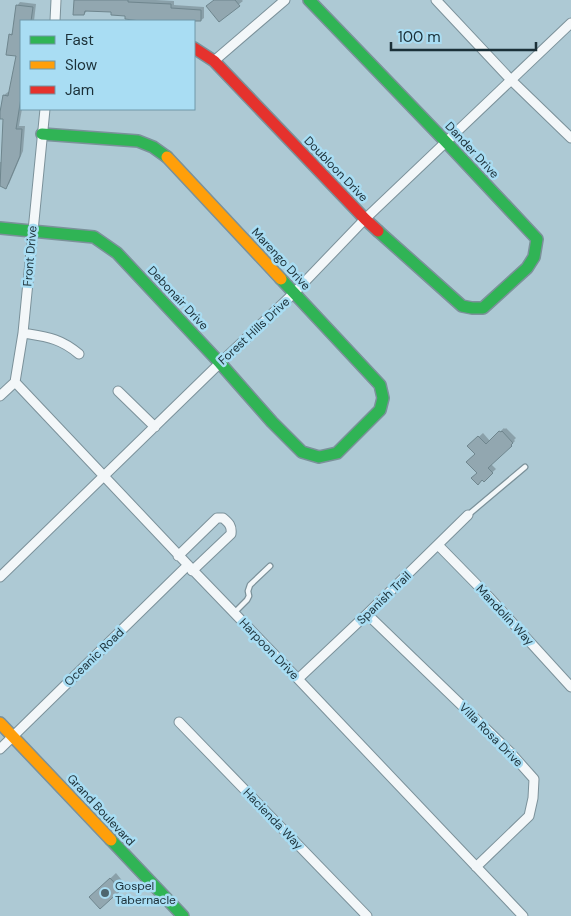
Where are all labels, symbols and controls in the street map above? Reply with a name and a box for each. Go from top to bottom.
legend [20,20,195,110]
scale bar [391,20,536,52]
text: 100 m [398,27,441,47]
text: Fast [65,30,94,50]
text: Slow [65,55,98,75]
text: Jam [65,80,94,100]
street label: Dander Drive [442,118,503,182]
street label: Doubloon Drive [301,133,371,205]
street label: Marengo Drive [248,224,314,294]
street label: Front Drive [19,225,41,287]
street label: Debonair Drive [144,263,212,334]
street label: Forest Hills Drive [215,294,293,368]
street label: Spanish Trail [353,568,415,628]
street label: Mandolin Way [473,581,538,649]
street label: Harpoon Drive [236,615,302,683]
street label: Oceanic Road [61,624,127,690]
street label: Villa Rosa Drive [456,700,526,770]
street label: Grand Boulevard [64,771,138,849]
street label: Hacienda Way [240,785,307,853]
place label: Gospel Tabernacle [115,878,176,908]
marker: Gospel Tabernacle [99,887,111,899]

